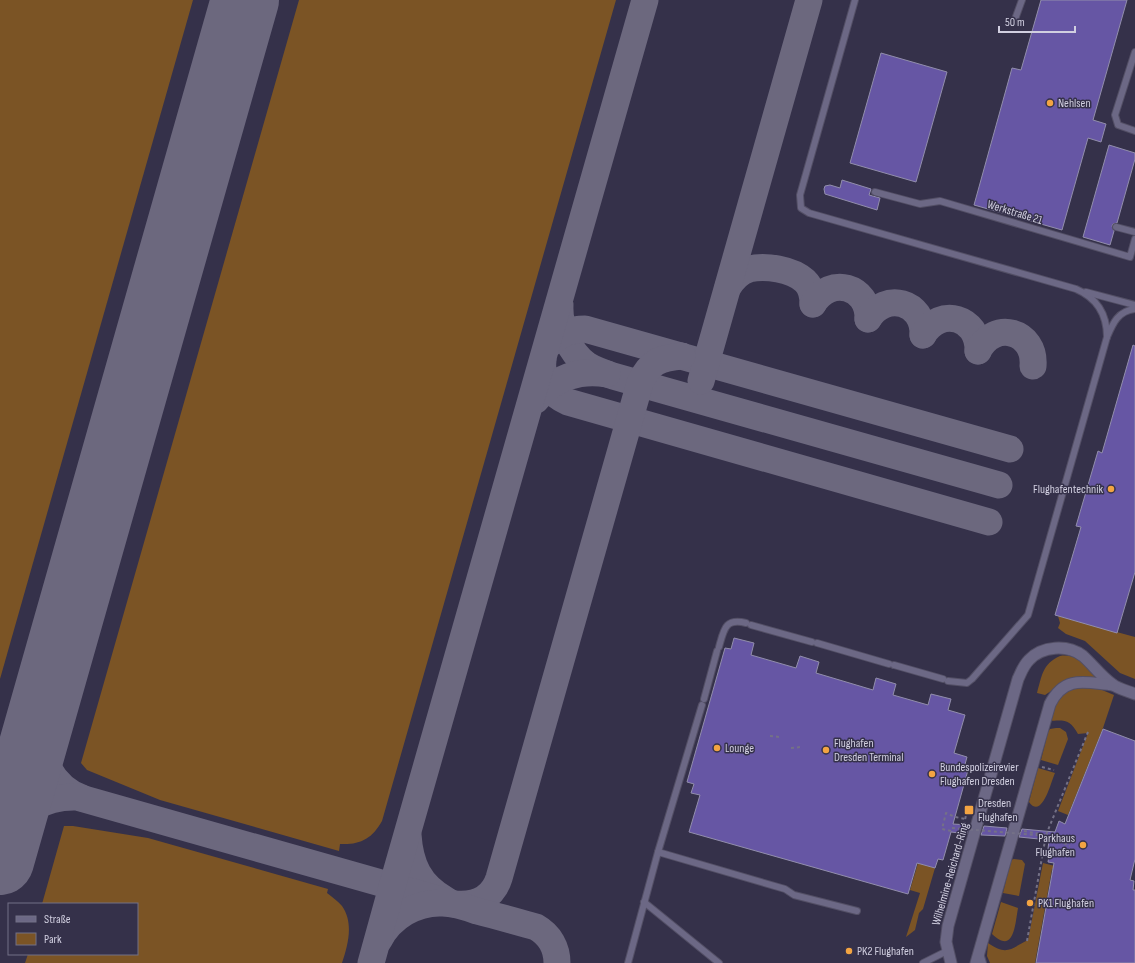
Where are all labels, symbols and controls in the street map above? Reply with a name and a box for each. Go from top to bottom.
scale bar [999,8,1075,34]
text: 50 m [1005,15,1025,30]
place label: Nehlsen [1058,96,1091,111]
marker: Nehlsen [1045,98,1055,108]
street label: Werkstraße 21 [985,197,1045,228]
place label: Flughafentechnik [1033,482,1103,497]
marker: Flughafentechnik [1106,484,1116,494]
place label: Flughafen Dresden Terminal [834,736,903,765]
place label: Lounge [725,741,754,756]
marker: Lounge [712,743,722,753]
marker: Flughafen Dresden Terminal [821,745,831,755]
place label: Bundespolizeirevier Flughafen Dresden [940,760,1019,789]
marker: Bundespolizeirevier Flughafen Dresden [927,769,937,779]
place label: Dresden Flughafen [978,796,1018,825]
marker: Dresden Flughafen [963,804,975,816]
street label: Wilhelmine-Reichard-Ring [929,821,972,927]
place label: Parkhaus Flughafen [1035,831,1075,860]
marker: Parkhaus Flughafen [1078,840,1088,850]
place label: PK1 Flughafen [1038,896,1094,911]
marker: PK1 Flughafen [1025,898,1035,908]
legend [8,903,138,955]
text: Straße [44,912,71,927]
text: Park [44,932,62,947]
place label: PK2 Flughafen [857,944,914,959]
marker: PK2 Flughafen [844,946,854,956]

